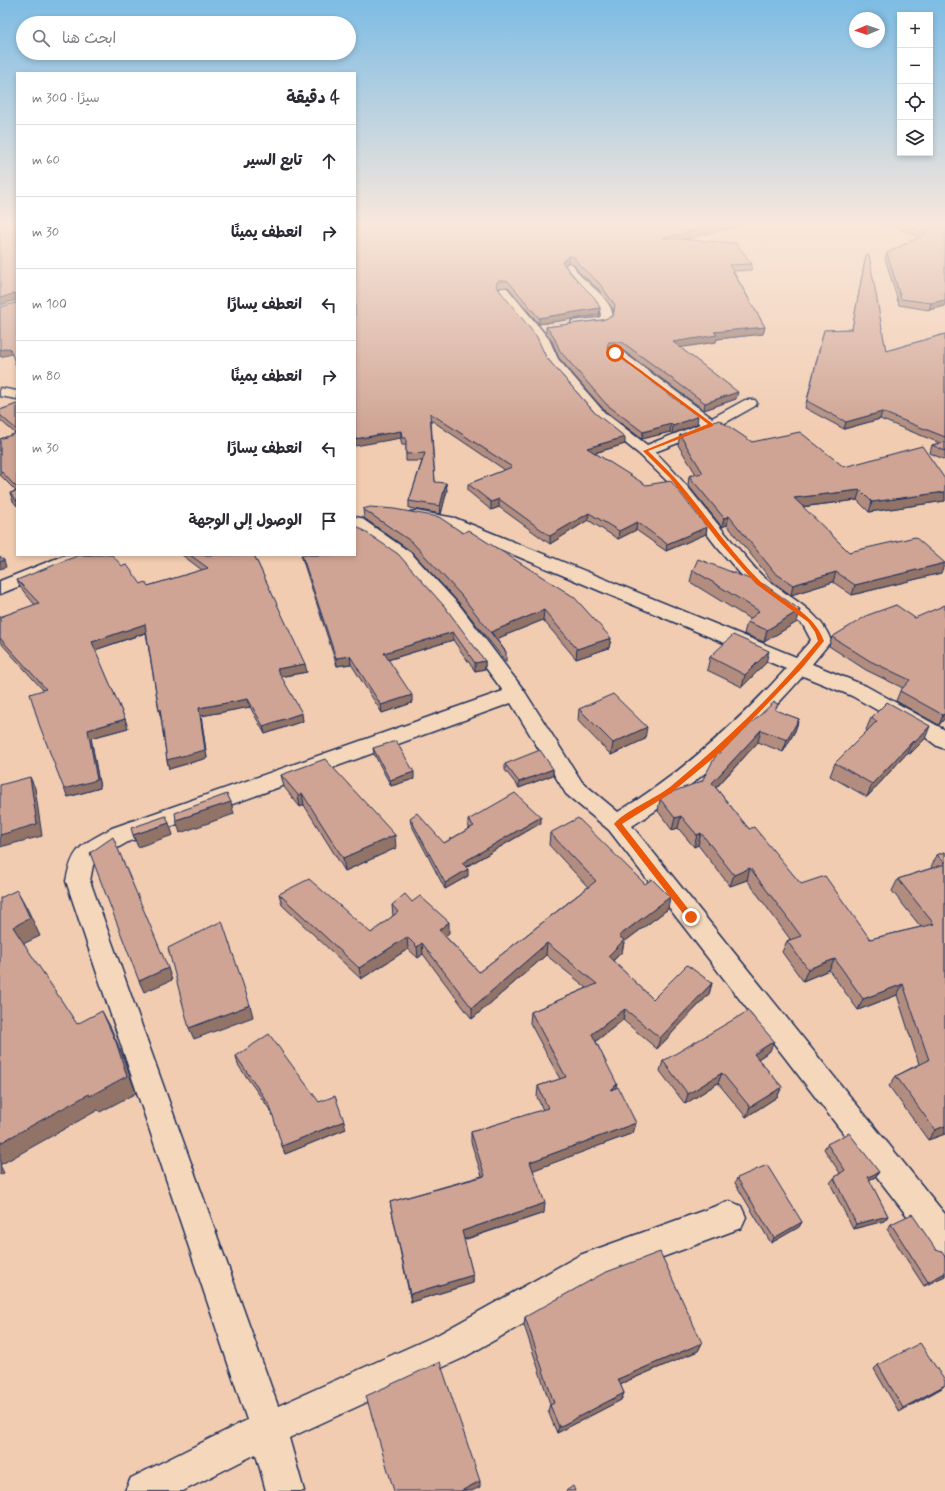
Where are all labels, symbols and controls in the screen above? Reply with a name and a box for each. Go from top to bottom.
north arrow [849,12,885,48]
map controls [897,12,933,156]
button: + [897,12,933,48]
search box [16,16,356,60]
icon: search [30,27,52,49]
text: ابحث هنا [62,29,116,49]
button: − [897,48,933,84]
button: locate [897,84,933,120]
text: 4 دقيقة [286,87,340,109]
text: سيرًا · 300 m [32,90,100,107]
button: layers [897,120,933,156]
icon: ahead [318,150,340,172]
text: تابع السير [244,151,302,171]
text: 60 m [32,152,60,169]
icon: right [318,222,340,244]
text: انعطف يمينًا [231,223,302,243]
text: 30 m [32,224,59,241]
icon: left [318,294,340,316]
text: انعطف يسارًا [227,295,302,315]
text: 100 m [32,296,67,313]
route start [606,344,624,362]
icon: right [318,366,340,388]
text: انعطف يمينًا [231,367,302,387]
text: 80 m [32,368,61,385]
icon: left [318,438,340,460]
text: انعطف يسارًا [227,439,302,459]
text: 30 m [32,440,59,457]
icon: arrive [318,510,340,532]
text: الوصول إلى الوجهة [188,511,302,531]
route end [682,908,700,926]

